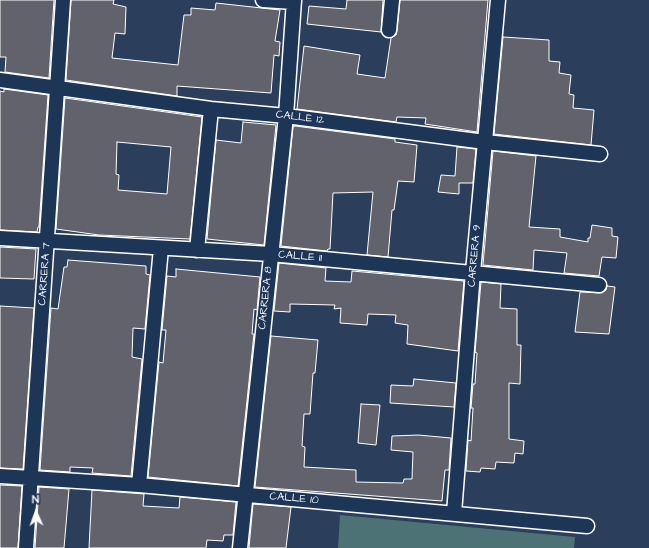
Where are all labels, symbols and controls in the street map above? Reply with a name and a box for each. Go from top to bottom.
street label: CALLE 12 [275,108,325,128]
street label: CARRERA 9 [466,224,484,288]
street label: CARRERA 7 [36,242,54,306]
street label: CALLE 11 [278,249,322,265]
street label: CARRERA 8 [256,266,276,330]
street label: CALLE 10 [269,490,319,508]
north arrow [16,492,56,532]
text: N [32,492,39,507]

